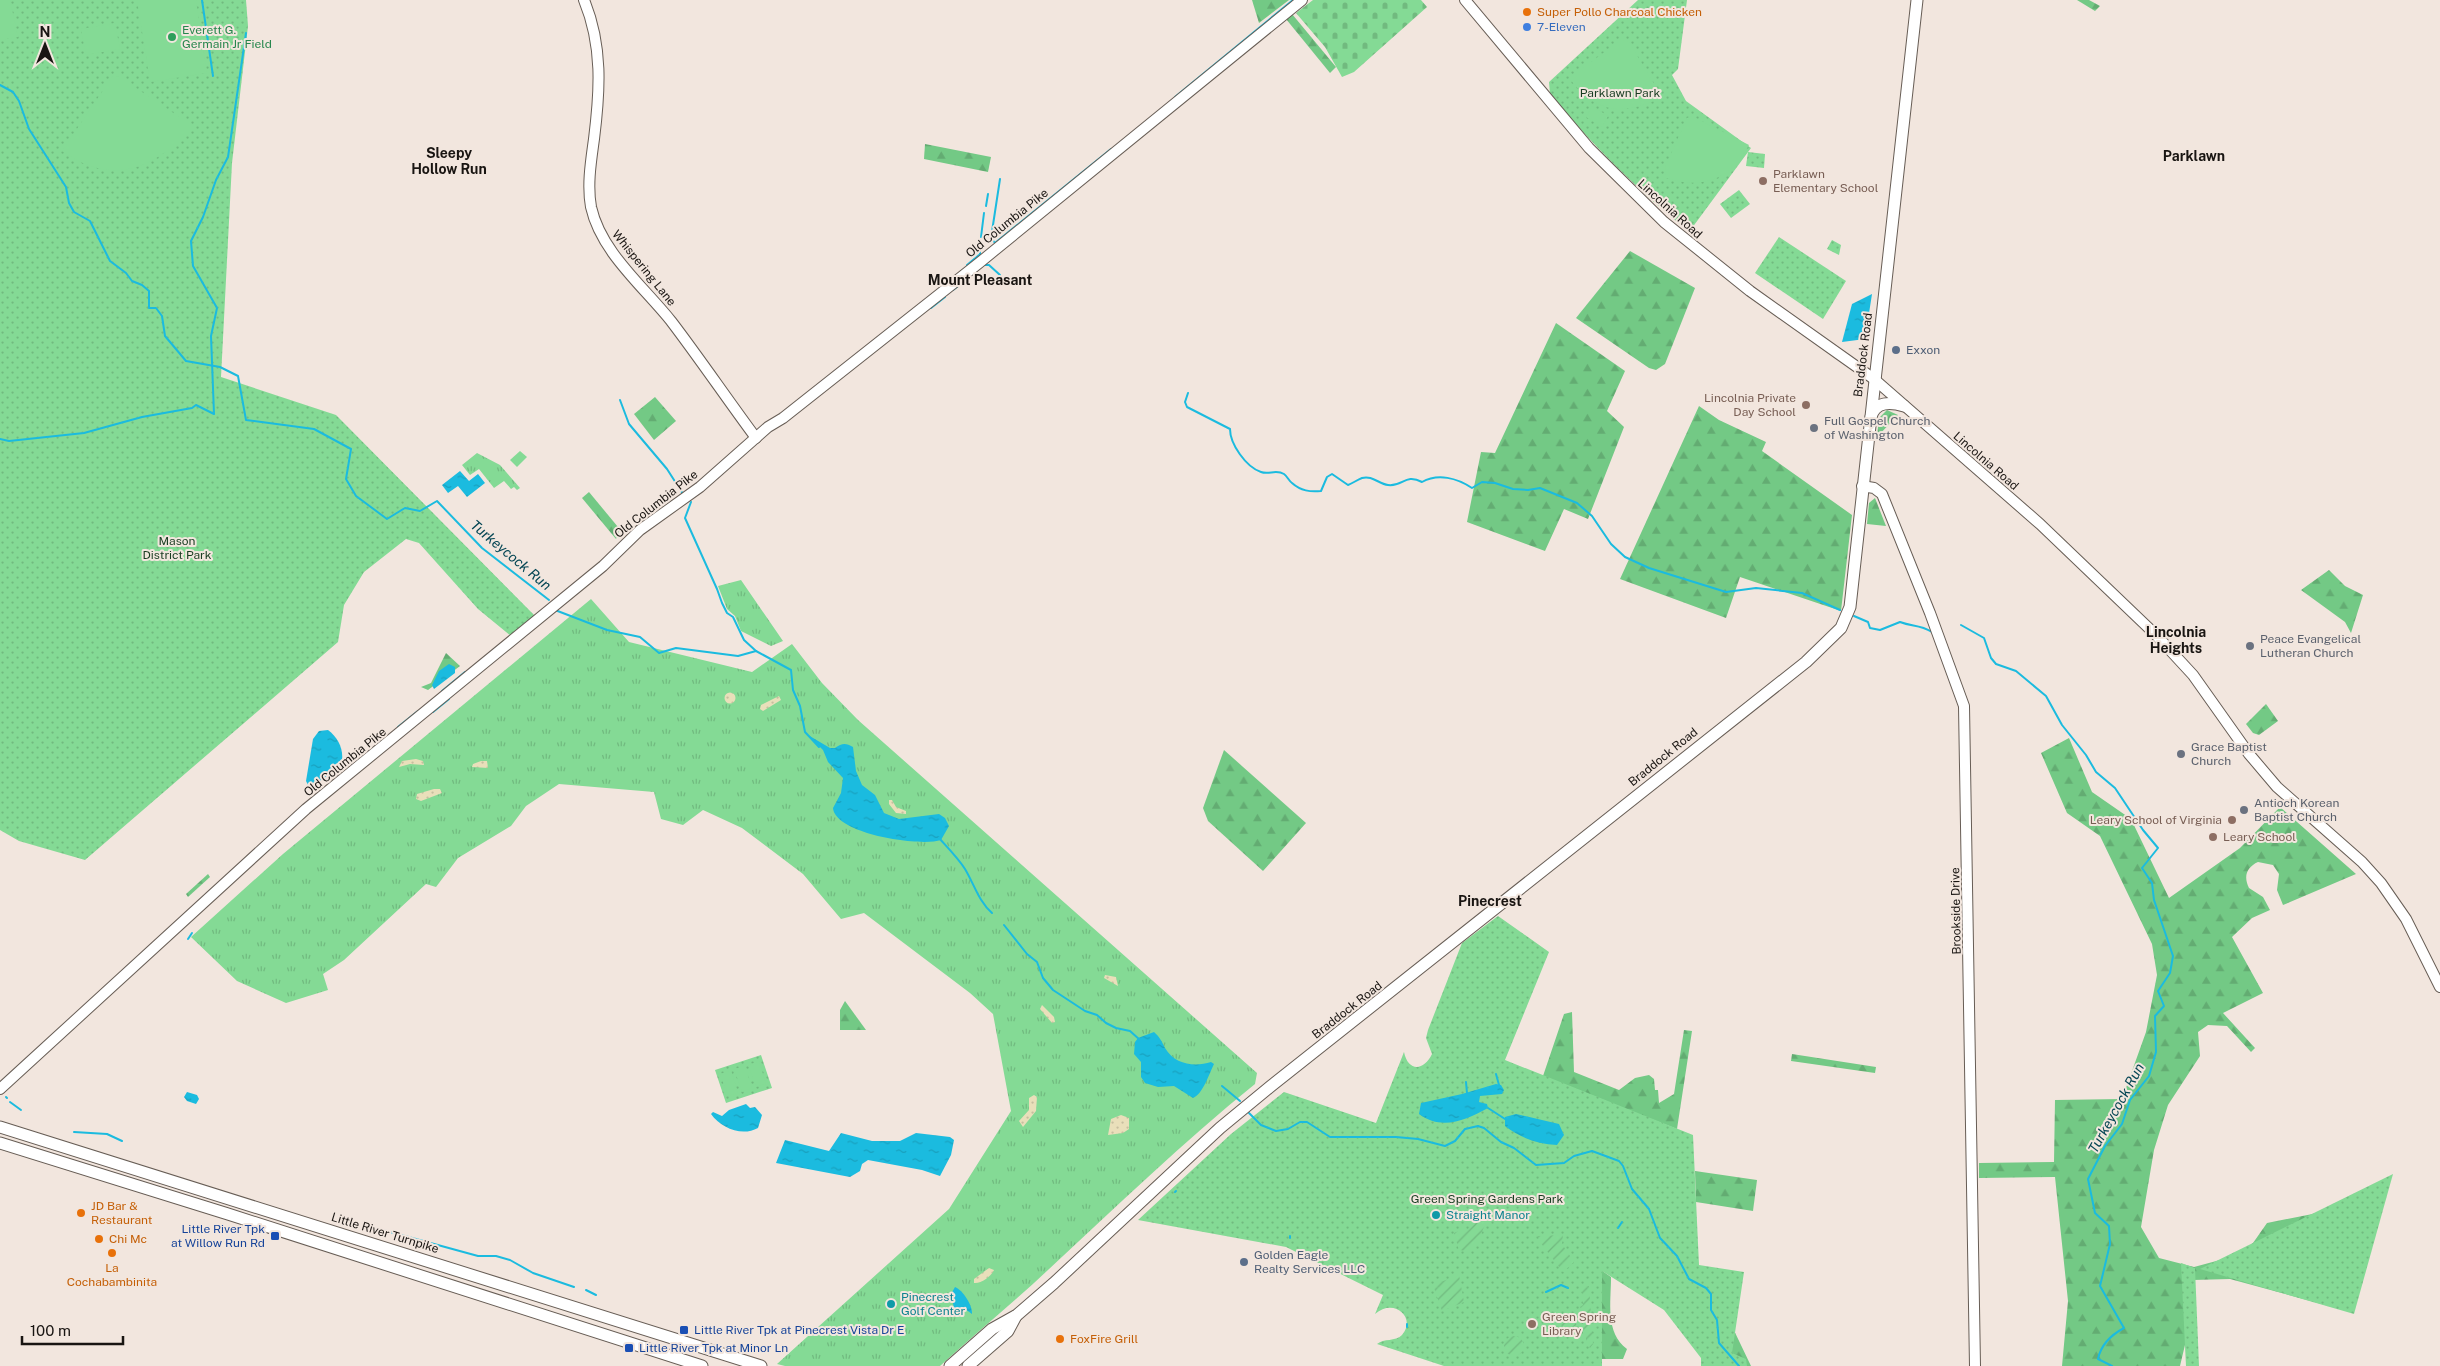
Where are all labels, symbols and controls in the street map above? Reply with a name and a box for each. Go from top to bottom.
place label: Super Pollo Charcoal Chicken [1537,5,1702,19]
marker: Super Pollo Charcoal Chicken [1521,6,1533,18]
north arrow [20,20,70,70]
place label: 7-Eleven [1537,20,1586,34]
marker: 7-Eleven [1521,21,1533,33]
place label: Everett G. Germain Jr Field [182,23,272,51]
text: N [40,24,50,40]
marker: Everett G. Germain Jr Field [166,31,178,43]
park label: Parklawn Park [1580,86,1660,100]
district label: Sleepy Hollow Run [411,145,487,177]
district label: Parklawn [2163,148,2225,164]
place label: Parklawn Elementary School [1773,167,1879,195]
marker: Parklawn Elementary School [1757,175,1769,187]
street label: Lincolnia Road [1635,176,1705,242]
street label: Old Columbia Pike [963,185,1051,260]
street label: Whispering Lane [609,227,679,309]
district label: Mount Pleasant [928,272,1032,288]
street label: Braddock Road [1851,312,1875,398]
place label: Exxon [1906,343,1940,357]
marker: Exxon [1890,344,1902,356]
place label: Lincolnia Private Day School [1704,391,1796,419]
marker: Lincolnia Private Day School [1800,399,1812,411]
place label: Full Gospel Church of Washington [1824,414,1930,442]
marker: Full Gospel Church of Washington [1808,422,1820,434]
street label: Lincolnia Road [1951,429,2021,493]
street label: Old Columbia Pike [612,467,701,541]
water label: Turkeycock Run [468,517,555,593]
park label: Mason District Park [143,534,212,562]
district label: Lincolnia Heights [2146,624,2206,656]
place label: Peace Evangelical Lutheran Church [2260,632,2361,660]
marker: Peace Evangelical Lutheran Church [2244,640,2256,652]
street label: Old Columbia Pike [301,724,389,799]
street label: Braddock Road [1626,725,1700,789]
place label: Grace Baptist Church [2191,740,2267,768]
marker: Grace Baptist Church [2175,748,2187,760]
place label: Antioch Korean Baptist Church [2254,796,2339,824]
marker: Antioch Korean Baptist Church [2238,804,2250,816]
place label: Leary School of Virginia [2090,813,2222,827]
marker: Leary School of Virginia [2226,814,2238,826]
place label: Leary School [2223,830,2296,844]
marker: Leary School [2207,831,2219,843]
street label: Brookside Drive [1948,867,1964,955]
district label: Pinecrest [1458,893,1522,909]
street label: Braddock Road [1309,978,1385,1042]
water label: Turkeycock Run [2085,1060,2147,1156]
park label: Green Spring Gardens Park [1411,1192,1563,1206]
place label: JD Bar & Restaurant [91,1199,153,1227]
marker: JD Bar & Restaurant [75,1207,87,1219]
place label: Straight Manor [1446,1208,1530,1222]
marker: Straight Manor [1430,1209,1442,1221]
street label: Little River Turnpike [330,1210,441,1256]
place label: Little River Tpk at Willow Run Rd [171,1222,265,1250]
marker: Little River Tpk at Willow Run Rd [269,1230,281,1242]
place label: Chi Mc [109,1232,147,1246]
marker: Chi Mc [93,1233,105,1245]
marker: La Cochabambinita [106,1247,118,1259]
place label: Golden Eagle Realty Services LLC [1254,1248,1365,1276]
marker: Golden Eagle Realty Services LLC [1238,1256,1250,1268]
place label: La Cochabambinita [67,1261,157,1289]
place label: Pinecrest Golf Center [901,1290,966,1318]
marker: Pinecrest Golf Center [885,1298,897,1310]
place label: Green Spring Library [1542,1310,1616,1338]
scale bar [22,1314,124,1346]
marker: Green Spring Library [1526,1318,1538,1330]
text: 100 m [30,1322,71,1339]
place label: Little River Tpk at Pinecrest Vista Dr E [694,1323,904,1337]
marker: Little River Tpk at Pinecrest Vista Dr E [678,1324,690,1336]
place label: FoxFire Grill [1070,1332,1138,1346]
marker: FoxFire Grill [1054,1333,1066,1345]
place label: Little River Tpk at Minor Ln [639,1341,788,1355]
marker: Little River Tpk at Minor Ln [623,1342,635,1354]

